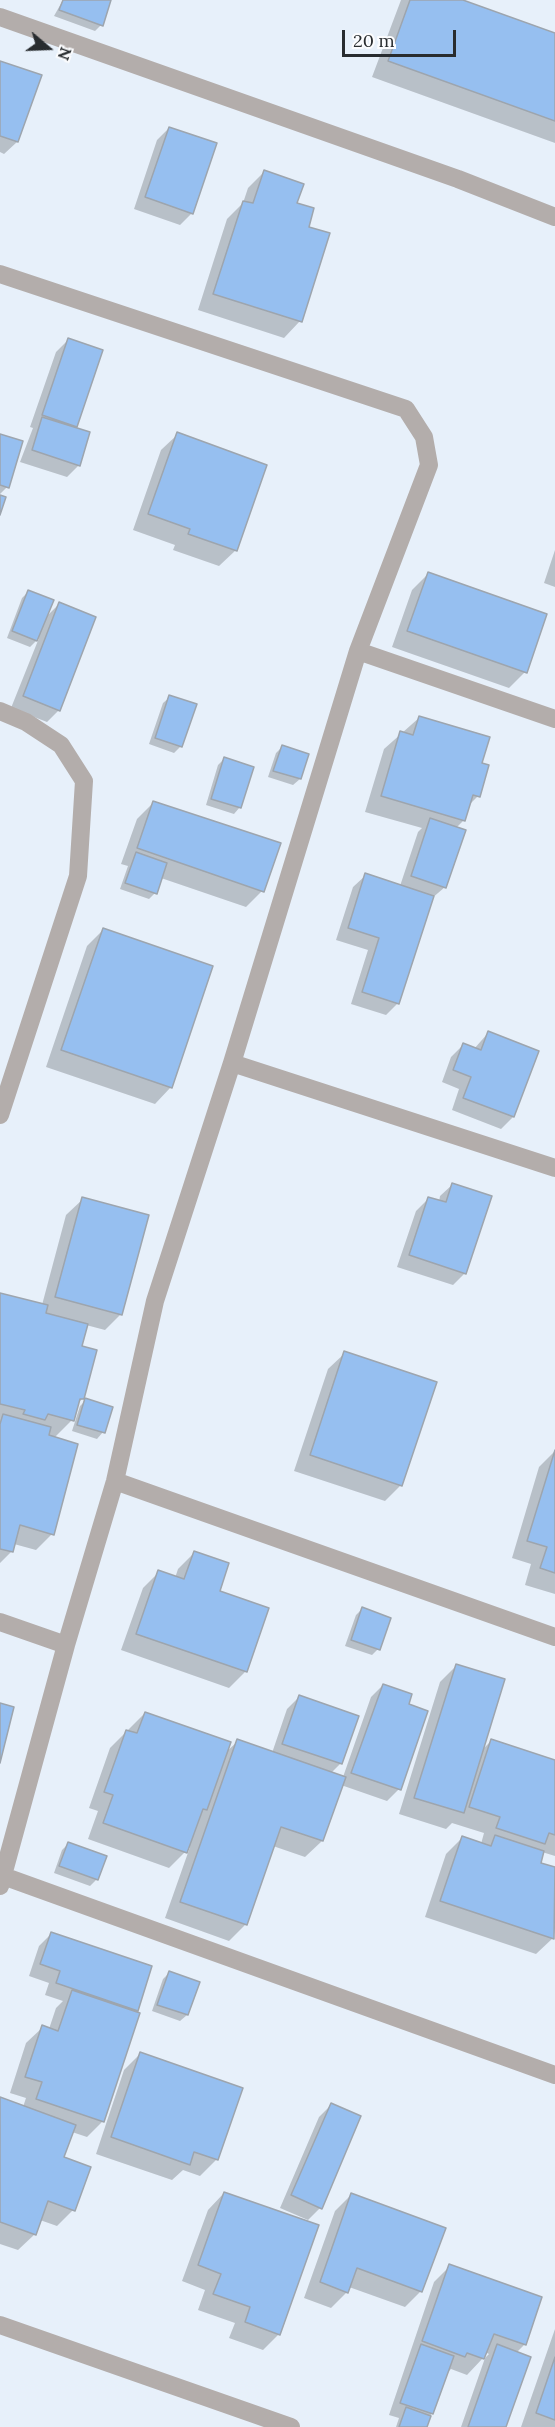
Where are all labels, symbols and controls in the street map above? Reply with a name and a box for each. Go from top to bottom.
north arrow [18,18,78,78]
scale bar [345,18,459,56]
text: 20 m [353,29,395,52]
text: N [54,45,76,63]

